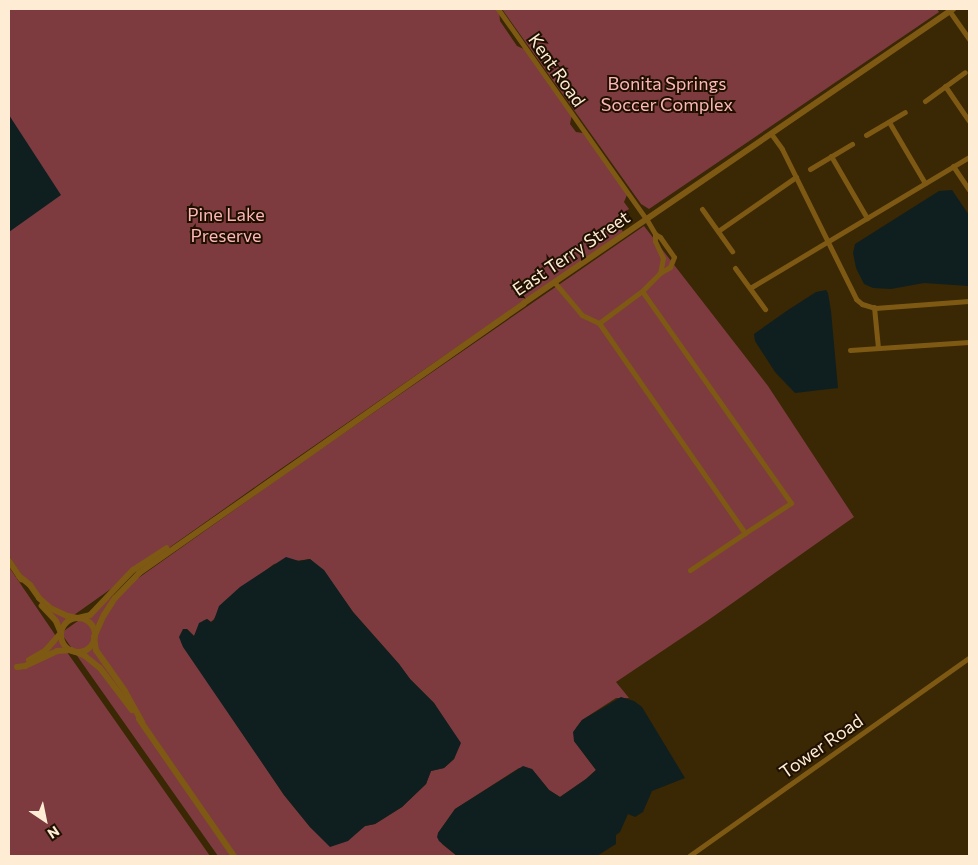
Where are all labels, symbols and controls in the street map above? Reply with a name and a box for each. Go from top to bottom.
street label: Kent Road [524,29,590,111]
park label: Bonita Springs Soccer Complex [601,73,733,116]
park label: Pine Lake Preserve [187,204,265,246]
street label: East Terry Street [508,206,634,300]
street label: Tower Road [775,709,867,783]
north arrow [20,795,70,845]
text: N [45,823,63,843]

